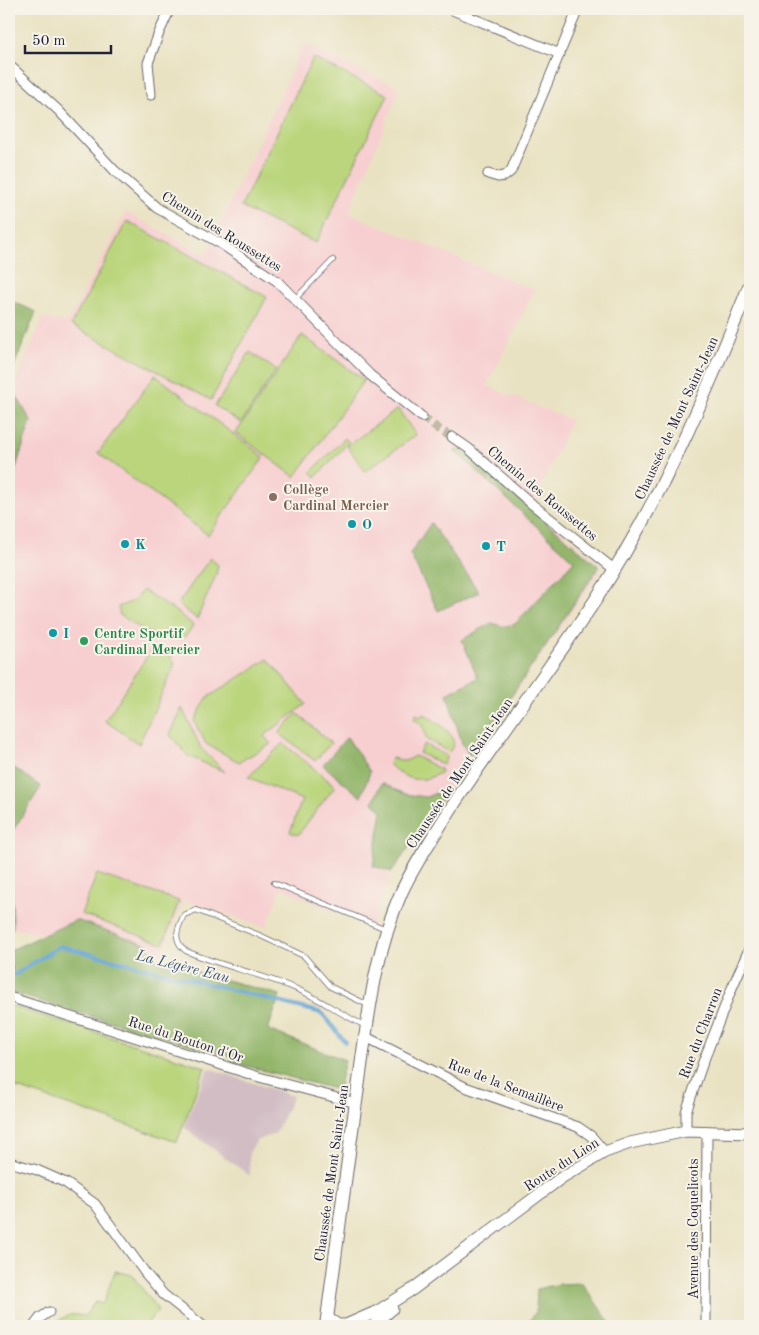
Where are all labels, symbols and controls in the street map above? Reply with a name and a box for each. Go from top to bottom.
scale bar [25,22,111,54]
text: 50 m [32,34,66,49]
street label: Chemin des Roussettes [159,189,284,275]
street label: Chaussée de Mont Saint-Jean [633,334,721,502]
street label: Chemin des Roussettes [485,444,600,544]
place label: Collège Cardinal Mercier [283,483,389,513]
marker: Collège Cardinal Mercier [267,491,279,503]
marker: O [346,518,358,530]
place label: O [362,518,372,532]
marker: K [119,538,131,550]
place label: K [135,538,146,552]
marker: T [480,540,492,552]
place label: T [496,540,506,554]
marker: I [47,627,59,639]
place label: I [63,627,69,641]
place label: Centre Sportif Cardinal Mercier [94,627,200,657]
marker: Centre Sportif Cardinal Mercier [78,635,90,647]
street label: Chaussée de Mont Saint-Jean [404,695,516,851]
water label: La Légère Eau [133,948,231,986]
street label: Rue du Charron [677,985,725,1081]
street label: Rue du Bouton d'Or [126,1015,245,1065]
street label: Rue de la Semaillère [446,1057,566,1115]
street label: Chaussée de Mont Saint-Jean [313,1083,351,1263]
street label: Route du Lion [522,1135,602,1194]
street label: Avenue des Coquelicots [687,1159,701,1299]

